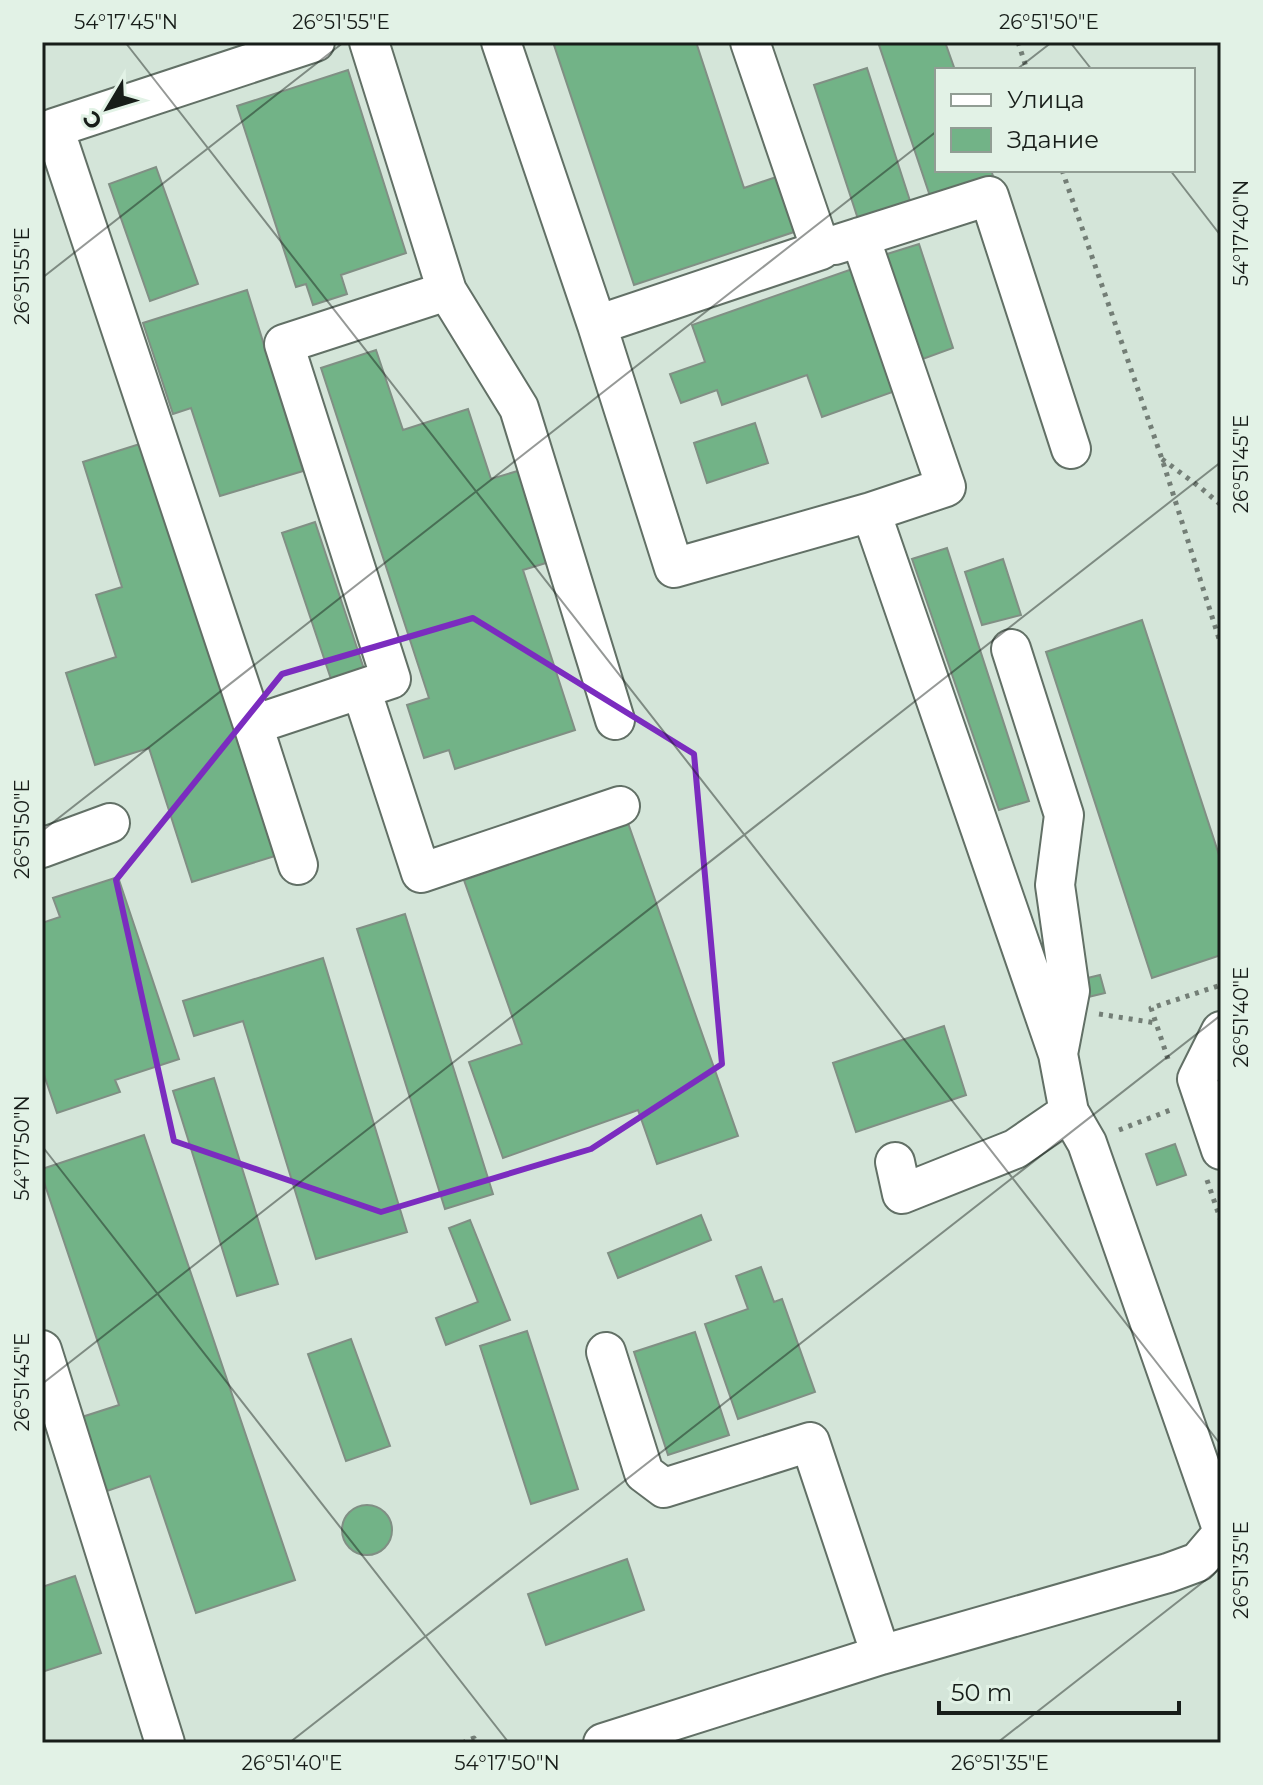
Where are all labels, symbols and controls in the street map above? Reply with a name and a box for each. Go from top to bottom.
text: 54°17'45"N [74,10,178,34]
text: 26°51'55"E [292,10,390,34]
text: 26°51'50"E [999,10,1099,34]
north arrow [68,68,148,148]
legend [935,68,1195,172]
text: Улица [1007,85,1085,114]
text: С [77,105,108,135]
text: Здание [1007,125,1099,154]
text: 54°17'40"N [1229,180,1253,286]
text: 26°51'55"E [10,227,34,325]
text: 26°51'45"E [1229,415,1253,513]
text: 26°51'50"E [10,779,34,879]
text: 26°51'40"E [1229,967,1253,1067]
text: 54°17'50"N [10,1095,34,1201]
text: 26°51'45"E [10,1333,34,1431]
text: 26°51'35"E [1229,1521,1253,1619]
scale bar [939,1665,1179,1715]
text: 50 m [951,1678,1012,1707]
text: 26°51'40"E [242,1751,342,1775]
text: 54°17'50"N [454,1751,560,1775]
text: 26°51'35"E [951,1751,1049,1775]

